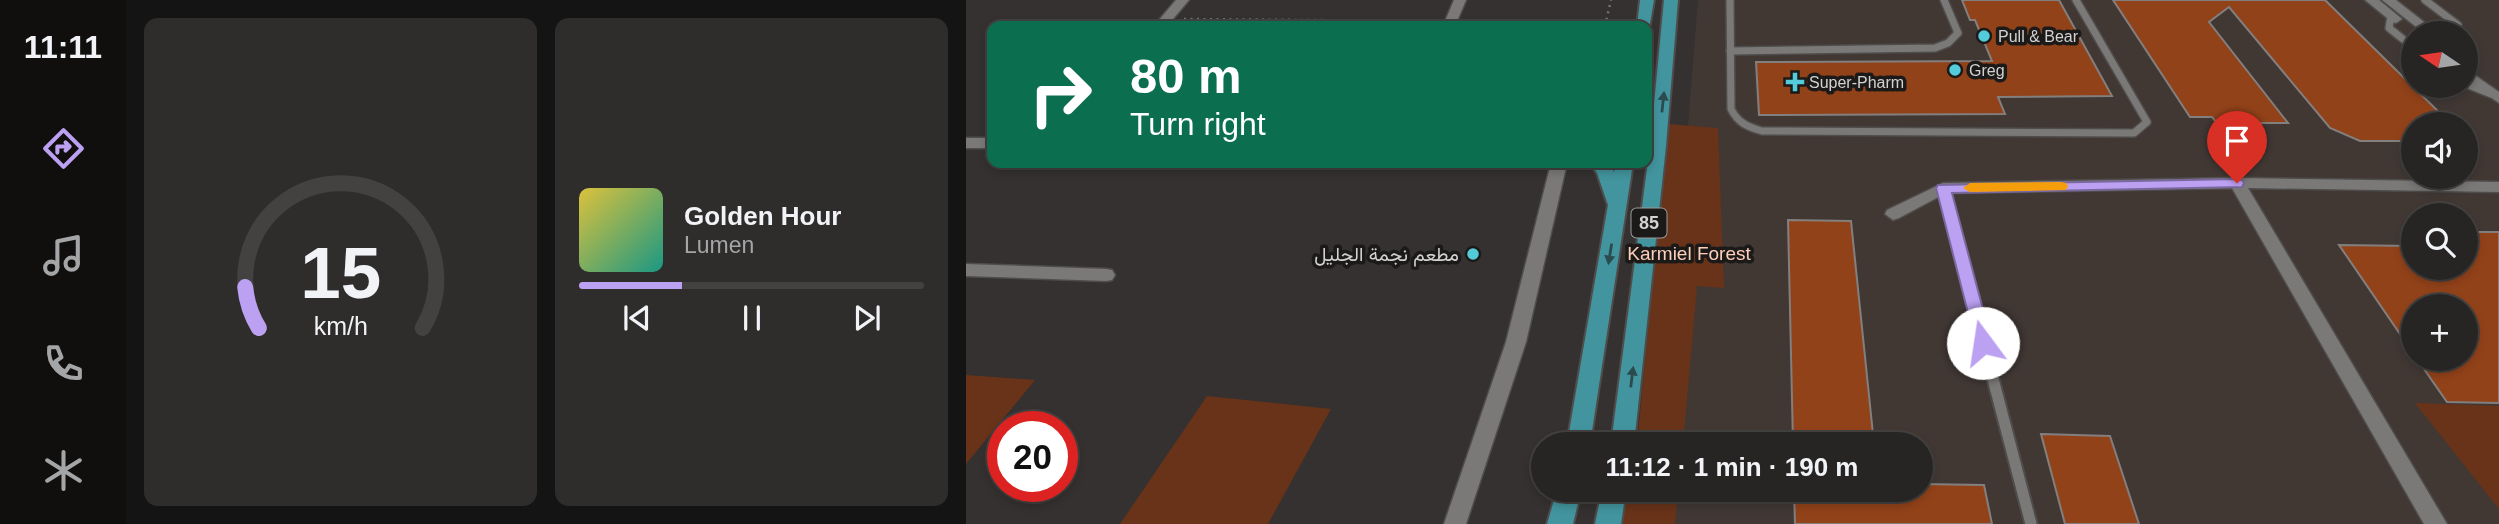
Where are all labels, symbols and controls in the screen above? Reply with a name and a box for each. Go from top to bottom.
north arrow [2401,21,2478,98]
map controls [2401,21,2478,371]
marker: Pull & Bear [1976,28,1992,44]
place label: Pull & Bear [1998,28,2079,45]
text: 11:11 [24,29,102,65]
icon: right [1015,49,1106,140]
text: 80 m [1130,49,1242,103]
marker: Greg [1947,62,1963,78]
place label: Greg [1969,62,2005,79]
marker: Super-Pharm [1787,74,1803,90]
place label: Super-Pharm [1809,74,1904,91]
one-way arrow [1658,91,1669,113]
text: Turn right [1130,106,1266,142]
pin [2207,111,2267,183]
button: sound [2401,112,2478,189]
icon: arrive [2218,122,2256,160]
icon: directions [39,124,88,173]
text: Golden Hour [684,201,841,231]
button: search [2401,203,2478,280]
road number: 85 [1632,208,1666,238]
icon: music [39,231,88,280]
text: 15 [300,232,381,313]
text: Lumen [684,232,754,258]
one-way arrow [1604,243,1615,265]
park label: Karmiel Forest [1627,243,1751,264]
place label: مطعم نجمة الجليل [1314,244,1459,267]
marker: مطعم نجمة الجليل [1465,246,1481,262]
button: + [2401,294,2478,371]
icon: previous [618,299,656,337]
icon: pause [733,299,771,337]
icon: next [848,299,886,337]
position arrow [1946,306,2020,380]
text: km/h [313,312,368,340]
icon: phone [39,339,88,388]
one-way arrow [1626,366,1637,388]
speed limit sign: 20 [987,411,1078,502]
icon: climate [39,446,88,495]
text: 11:12 · 1 min · 190 m [1606,452,1858,482]

